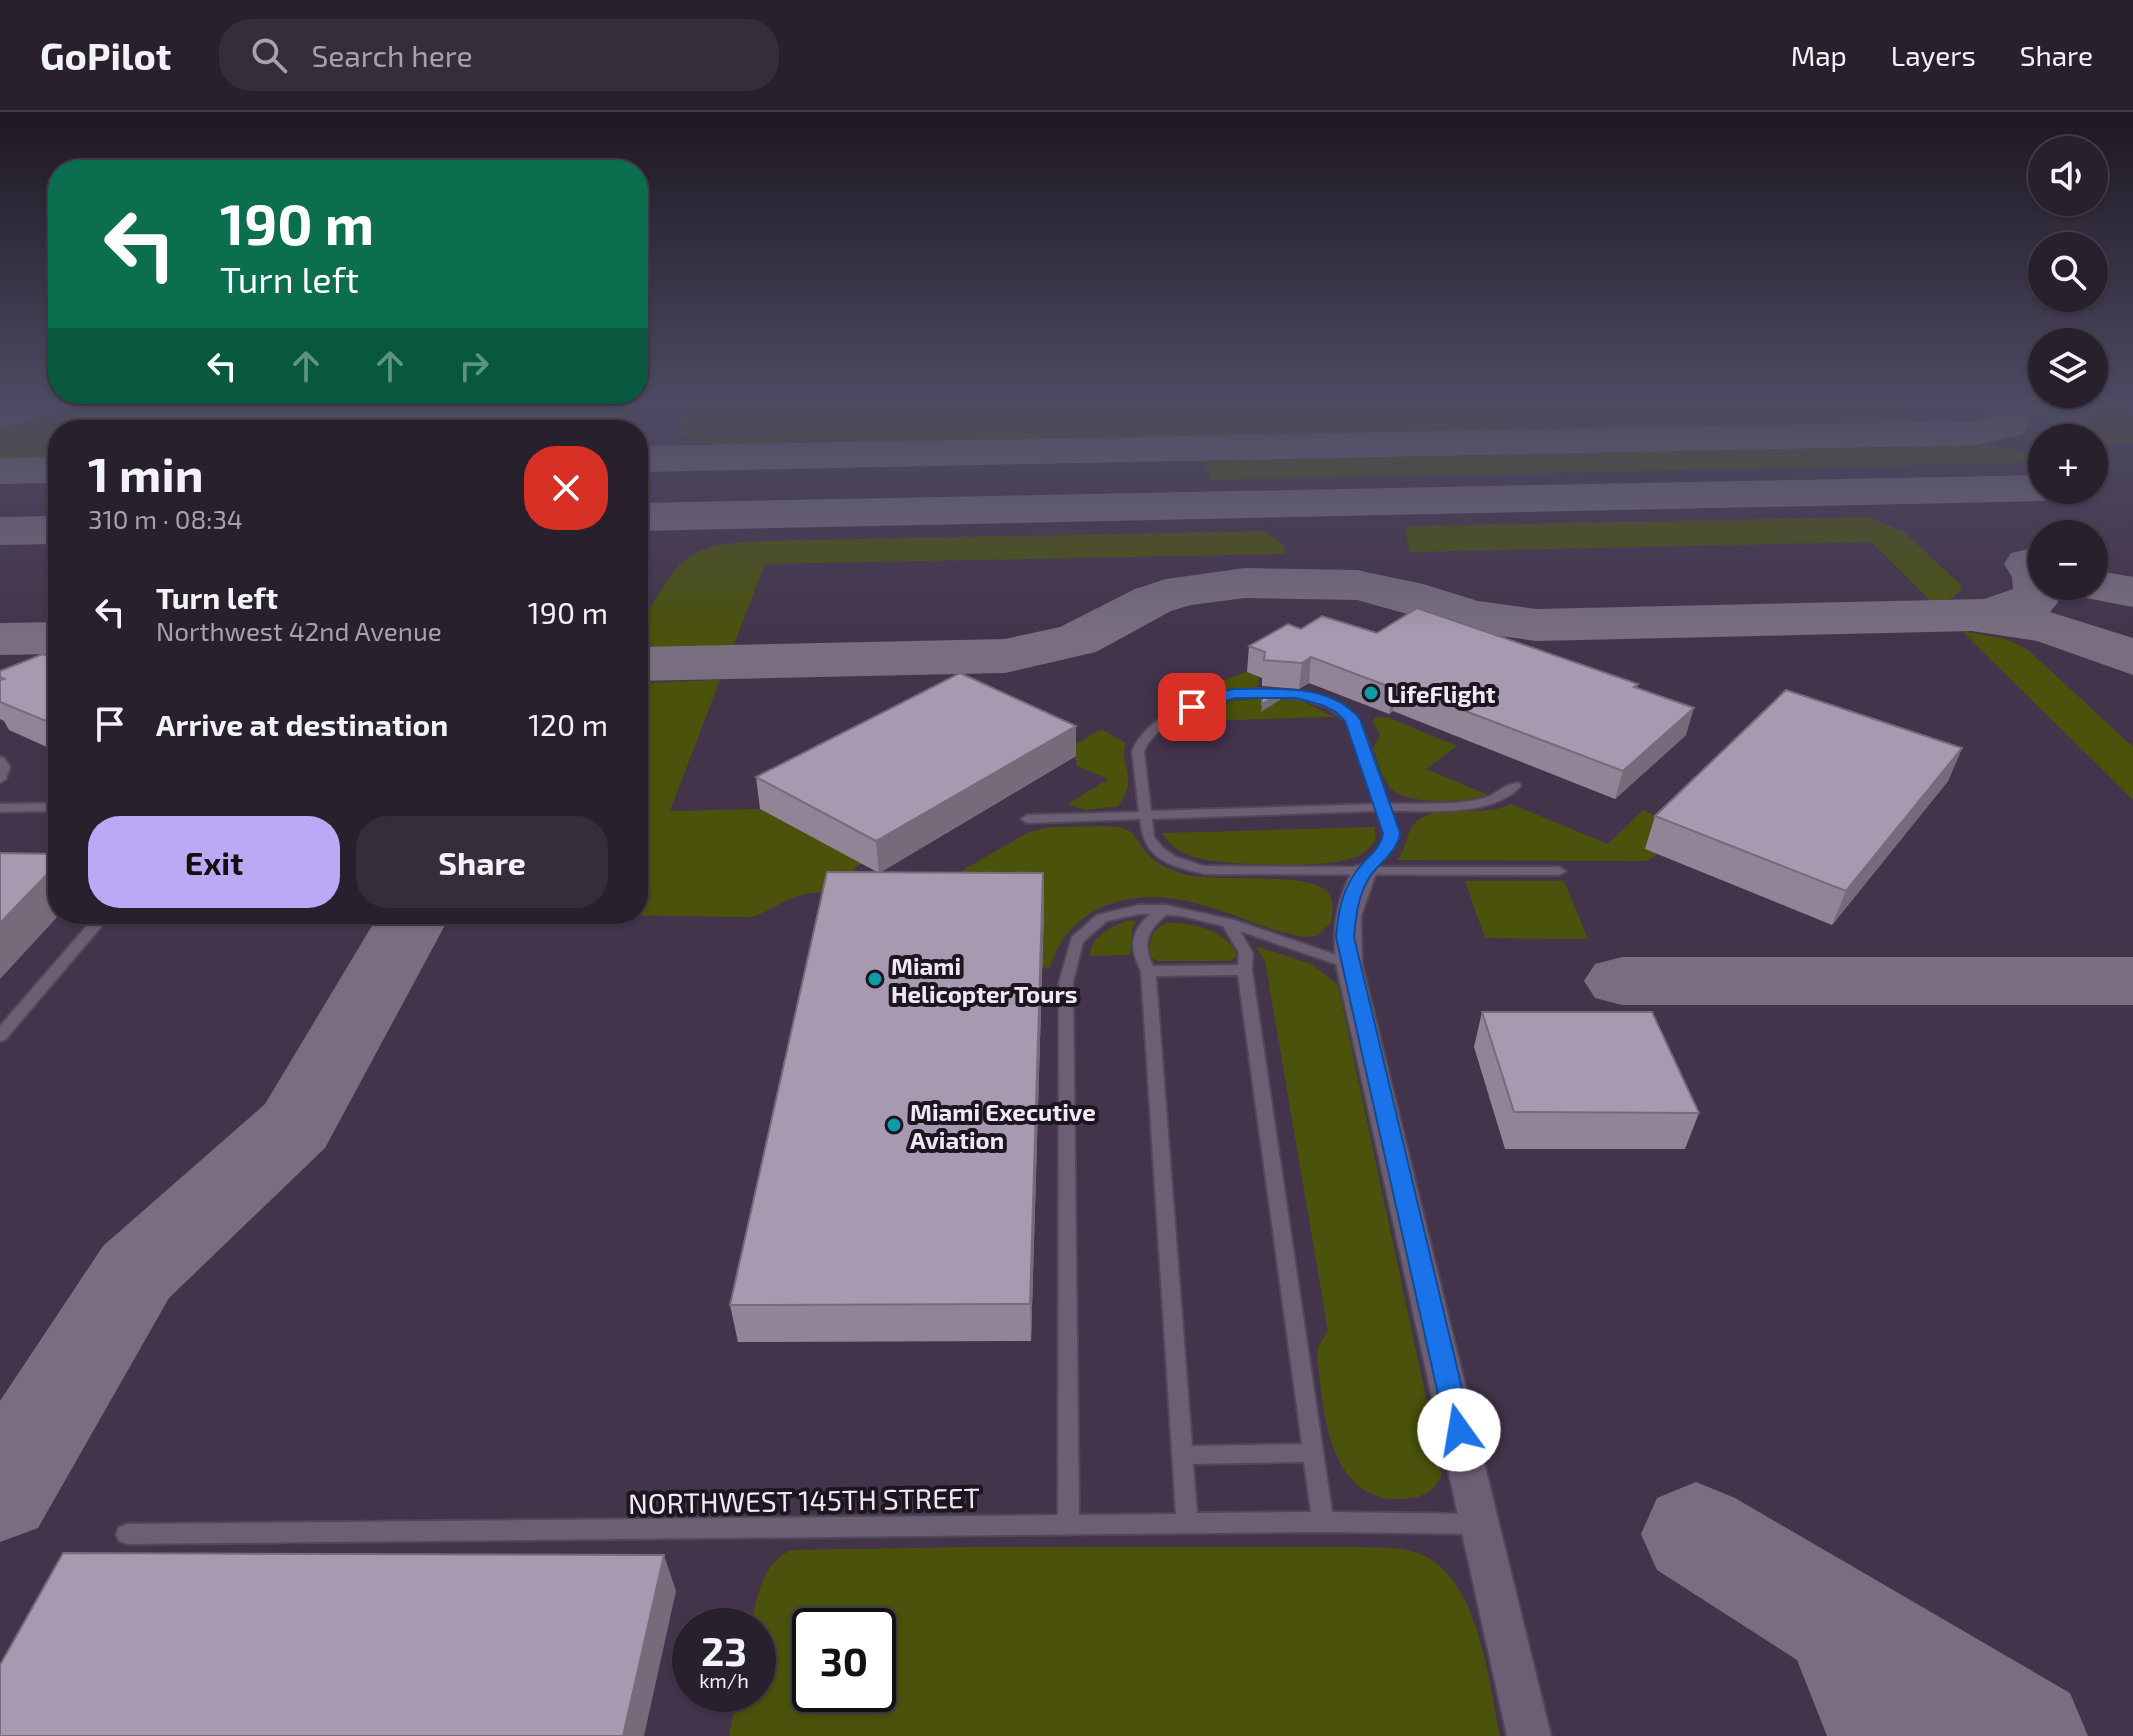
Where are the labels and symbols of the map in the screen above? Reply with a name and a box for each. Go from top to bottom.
pin [1158,673,1226,741]
place label: LifeFlight [1387,679,1496,708]
marker: LifeFlight [1362,684,1380,702]
place label: Miami Helicopter Tours [891,951,1077,1008]
marker: Miami Helicopter Tours [866,970,884,988]
place label: Miami Executive Aviation [910,1097,1096,1154]
marker: Miami Executive Aviation [885,1116,903,1134]
position arrow [1417,1388,1501,1472]
street label: NORTHWEST 145TH STREET [628,1480,980,1520]
speed limit sign: 30 [792,1608,896,1712]

